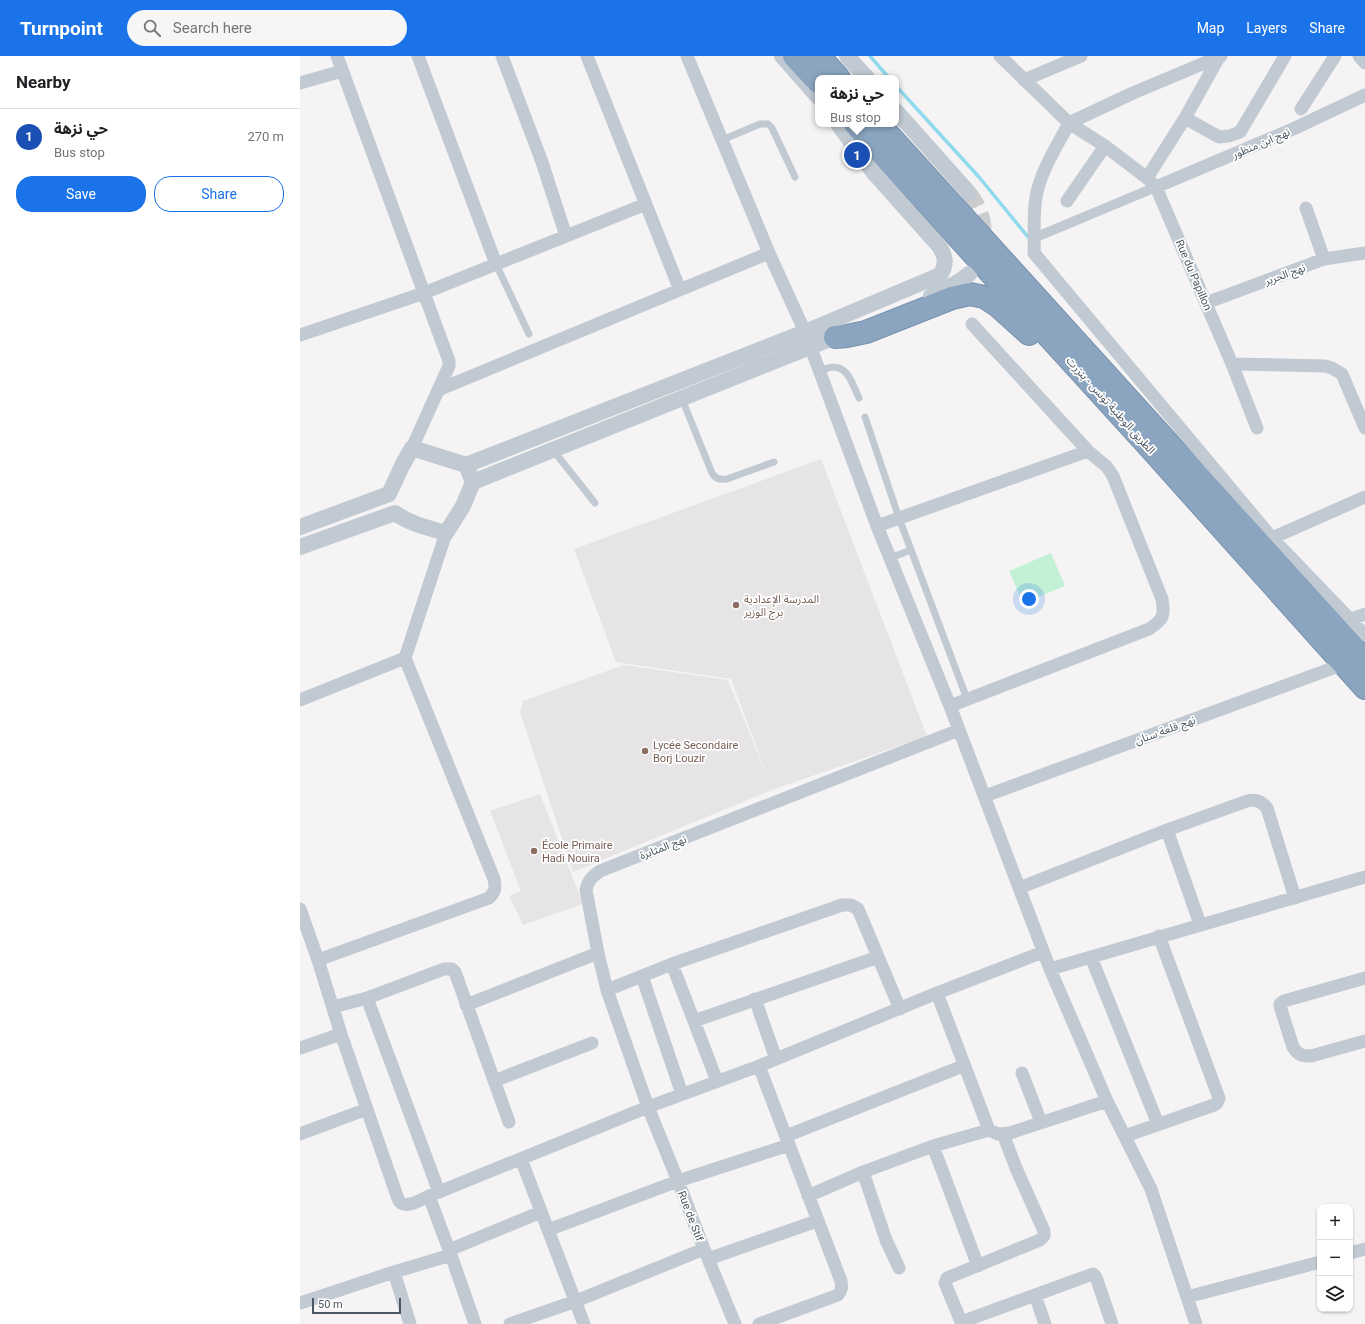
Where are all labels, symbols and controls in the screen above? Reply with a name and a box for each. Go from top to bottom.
search box [127,10,407,46]
text: Turnpoint [20,17,103,40]
icon: search [141,17,163,39]
text: Search here [173,19,252,37]
text: Map [1197,20,1224,36]
text: Layers [1246,20,1287,36]
text: Share [1309,20,1345,36]
text: Nearby [16,72,71,92]
popup [815,75,899,127]
text: حي نزهة [830,85,884,103]
text: Bus stop [830,110,881,125]
text: حي نزهة [54,120,108,138]
street label: نهج ابن منظور [1230,125,1292,163]
text: 1 [25,129,33,144]
text: 270 m [247,129,284,144]
pin: 1 [844,140,870,170]
text: Bus stop [54,145,105,160]
button: Save [16,176,146,212]
button: Share [154,176,284,212]
street label: Rue du Papillon [1173,238,1214,313]
street label: نهج الحرير [1262,261,1308,289]
street label: الطريق الوطنية تونس - بنزرت [1064,354,1158,457]
your location [1019,589,1039,609]
place label: المدرسة الإعدادية برج الوزير [743,593,819,620]
marker: المدرسة الإعدادية برج الوزير [731,600,741,610]
street label: نهج قلعة سنان [1133,713,1198,748]
place label: Lycée Secondaire Borj Louzir [653,739,738,765]
marker: Lycée Secondaire Borj Louzir [640,746,650,756]
street label: نهج المثابرة [638,833,689,863]
place label: École Primaire Hadi Nouira [542,839,613,865]
marker: École Primaire Hadi Nouira [529,846,539,856]
street label: Rue de Stif [675,1189,706,1243]
map controls [1317,1204,1353,1312]
button: + [1317,1204,1353,1240]
button: − [1317,1240,1353,1276]
button: layers [1317,1276,1353,1312]
scale bar [312,1296,401,1315]
text: 50 m [318,1298,343,1311]

